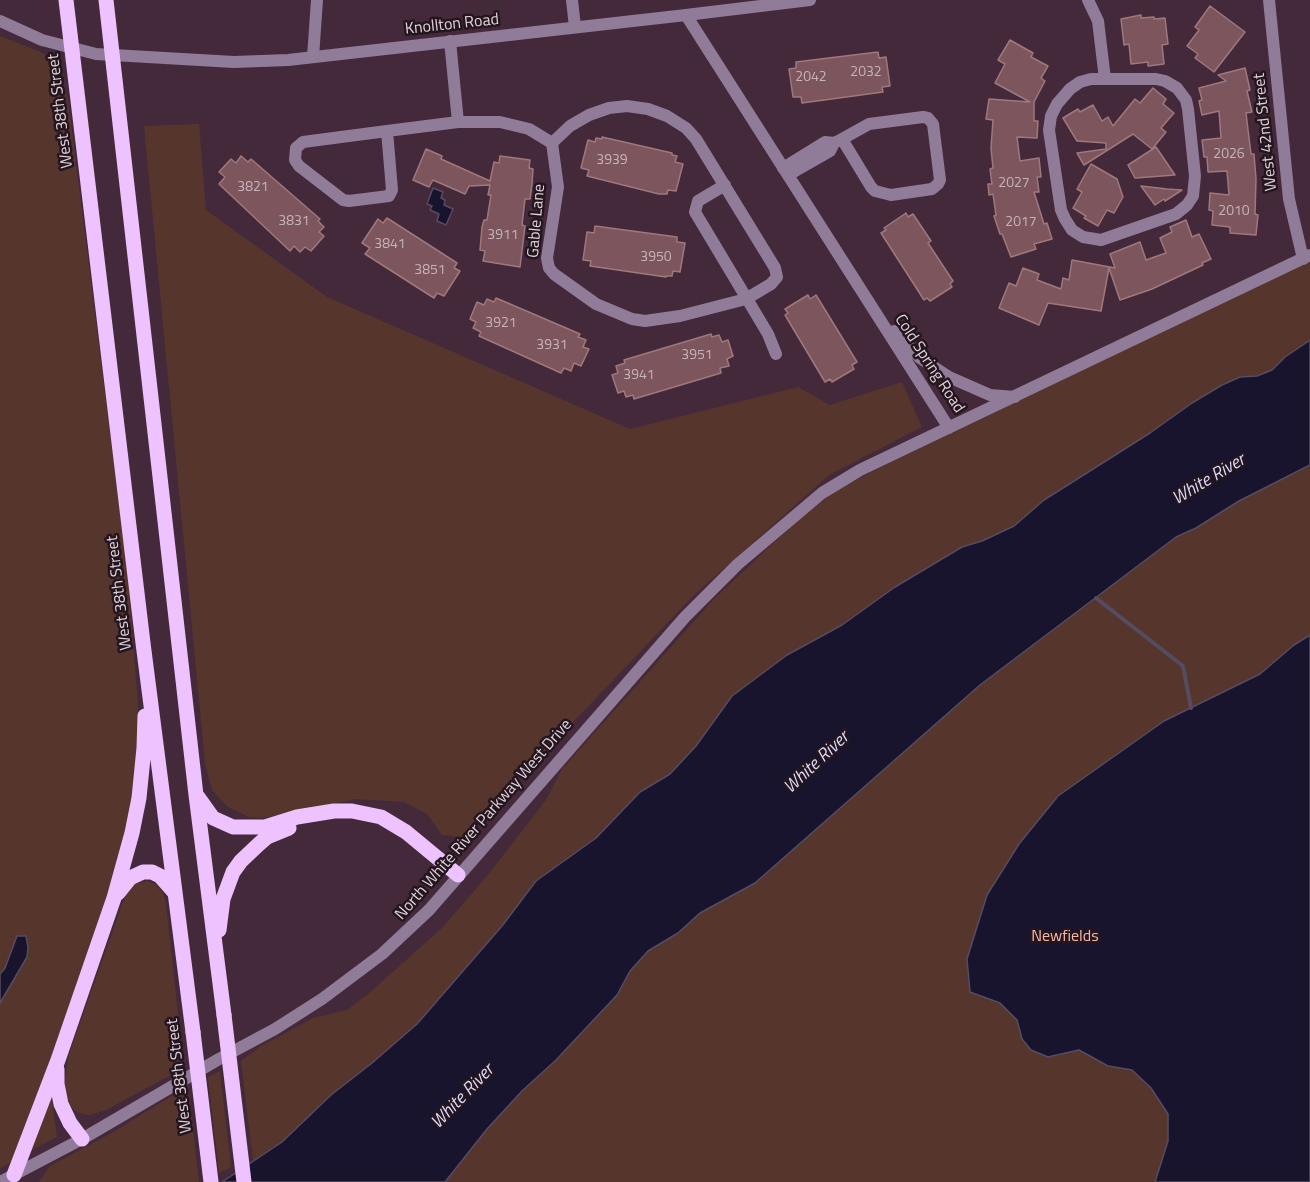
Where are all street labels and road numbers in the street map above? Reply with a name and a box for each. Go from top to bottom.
street label: Knollton Road [404,11,500,39]
street label: West 38th Street [44,53,78,169]
street label: West 42nd Street [1250,72,1282,192]
street label: Gable Lane [524,183,550,259]
street label: Cold Spring Road [890,311,968,417]
street label: West 38th Street [103,535,137,651]
street label: North White River Parkway West Drive [392,716,576,924]
street label: West 38th Street [163,1018,197,1134]

